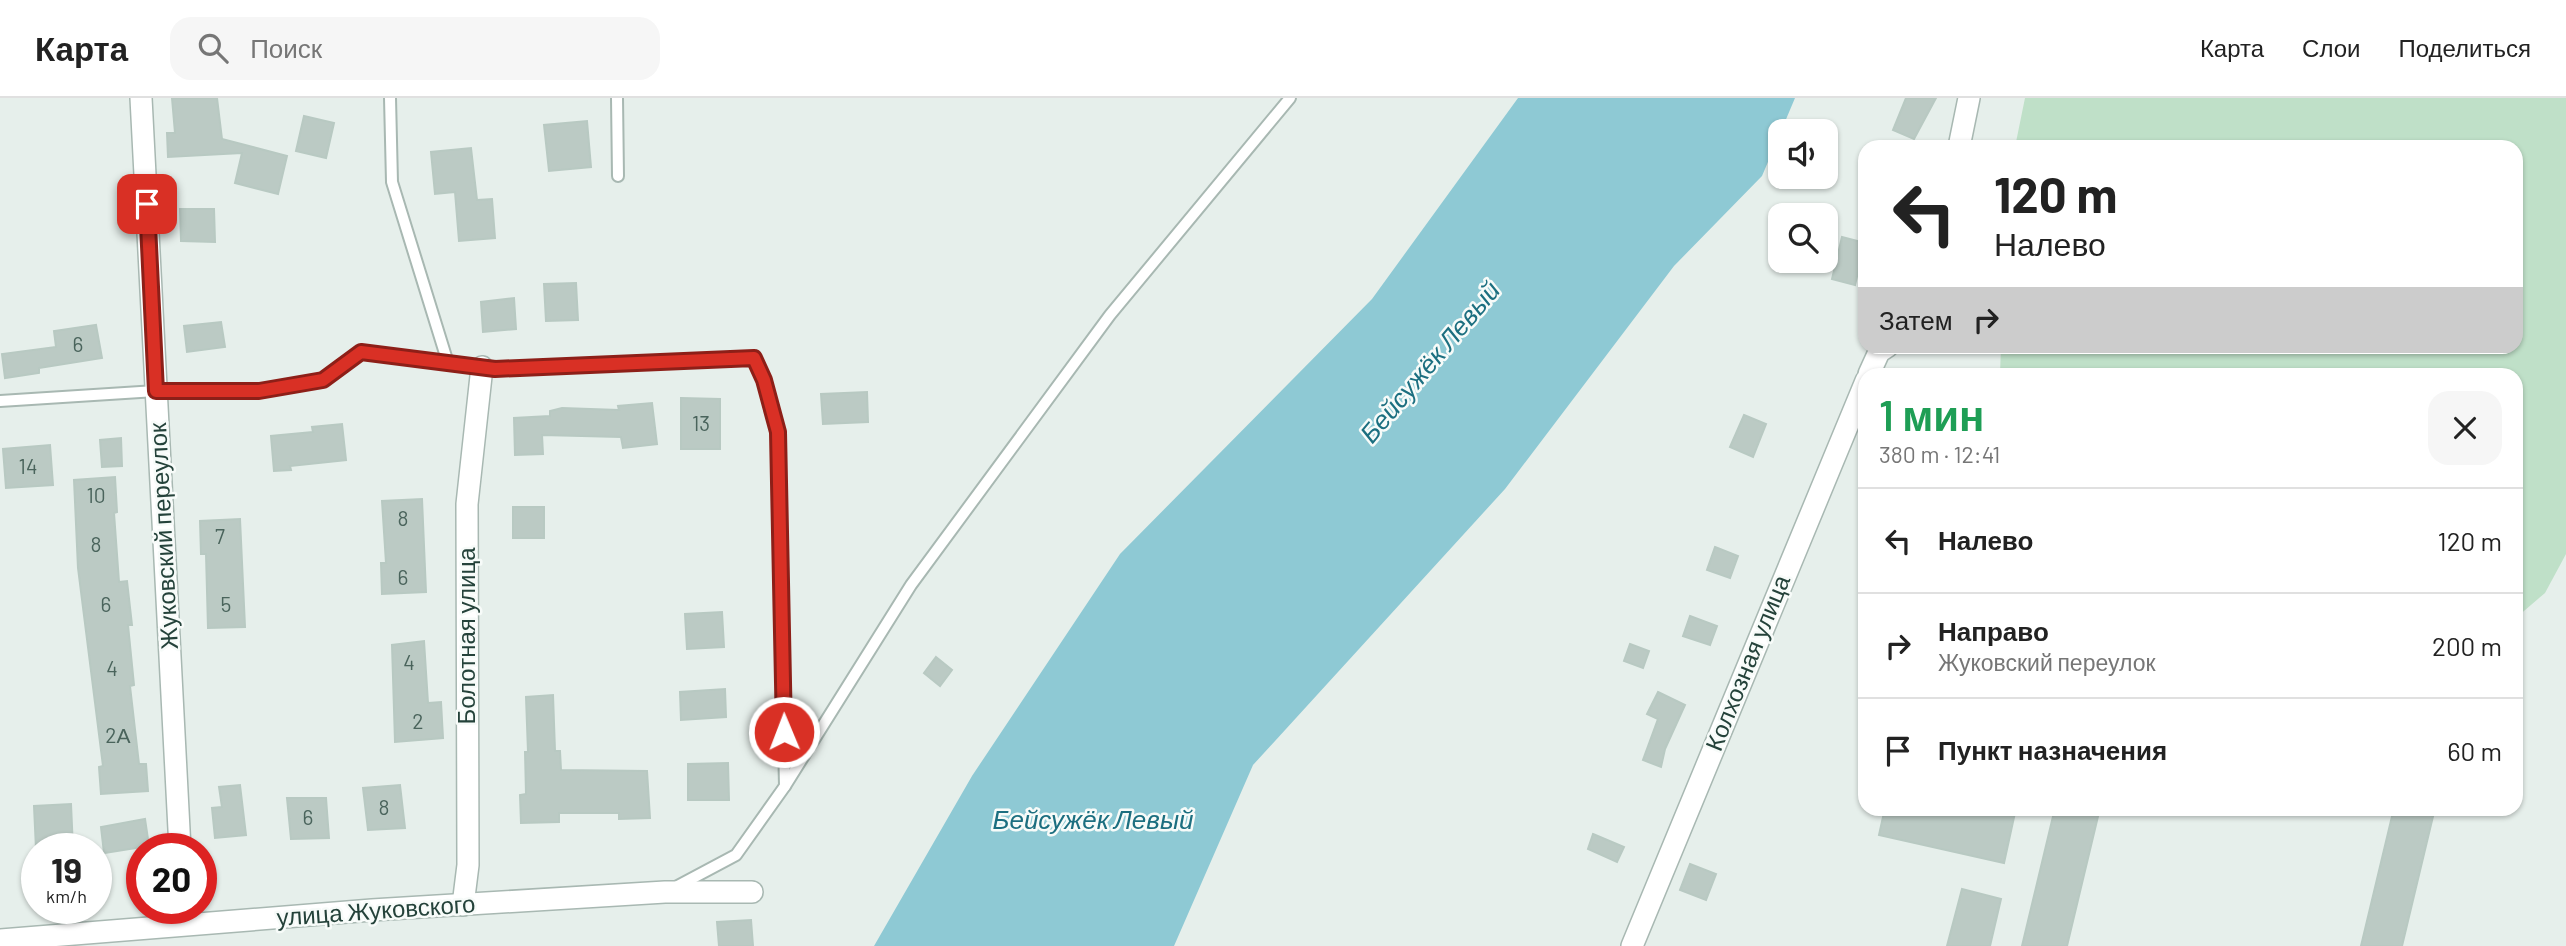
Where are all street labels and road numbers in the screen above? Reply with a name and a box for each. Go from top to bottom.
street label: Жуковский переулок [142,421,183,650]
street label: Болотная улица [451,547,480,725]
street label: Колхозная улица [1698,570,1795,755]
street label: улица Жуковского [276,888,476,931]

